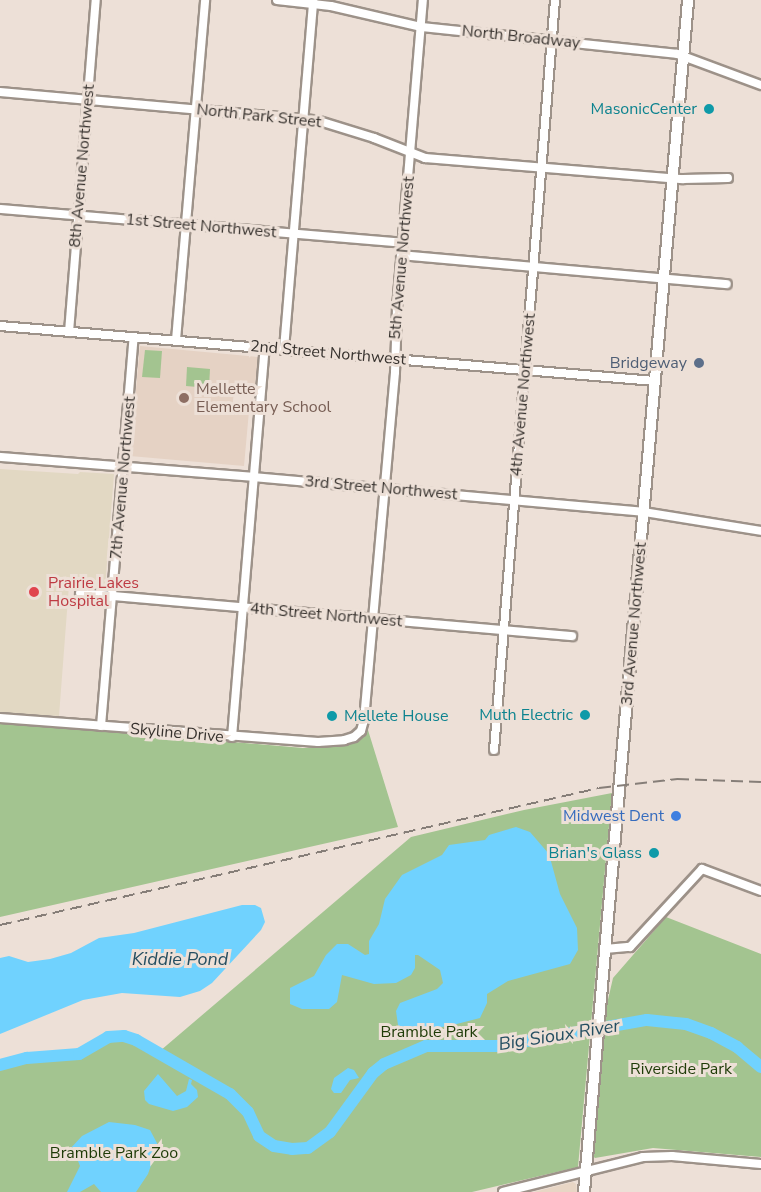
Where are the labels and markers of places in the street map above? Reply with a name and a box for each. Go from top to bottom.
place label: MasonicCenter [590,99,697,119]
marker: MasonicCenter [702,102,716,116]
place label: Bridgeway [610,353,687,373]
marker: Bridgeway [692,356,706,370]
place label: Mellette Elementary School [196,379,331,417]
marker: Mellette Elementary School [177,391,191,405]
place label: Prairie Lakes Hospital [48,573,139,611]
marker: Prairie Lakes Hospital [25,583,43,601]
place label: Muth Electric [479,705,573,725]
place label: Mellete House [344,706,448,726]
marker: Muth Electric [578,708,592,722]
marker: Mellete House [325,709,339,723]
place label: Midwest Dent [563,806,664,826]
marker: Midwest Dent [669,809,683,823]
place label: Brian's Glass [549,843,642,863]
marker: Brian's Glass [647,846,661,860]

